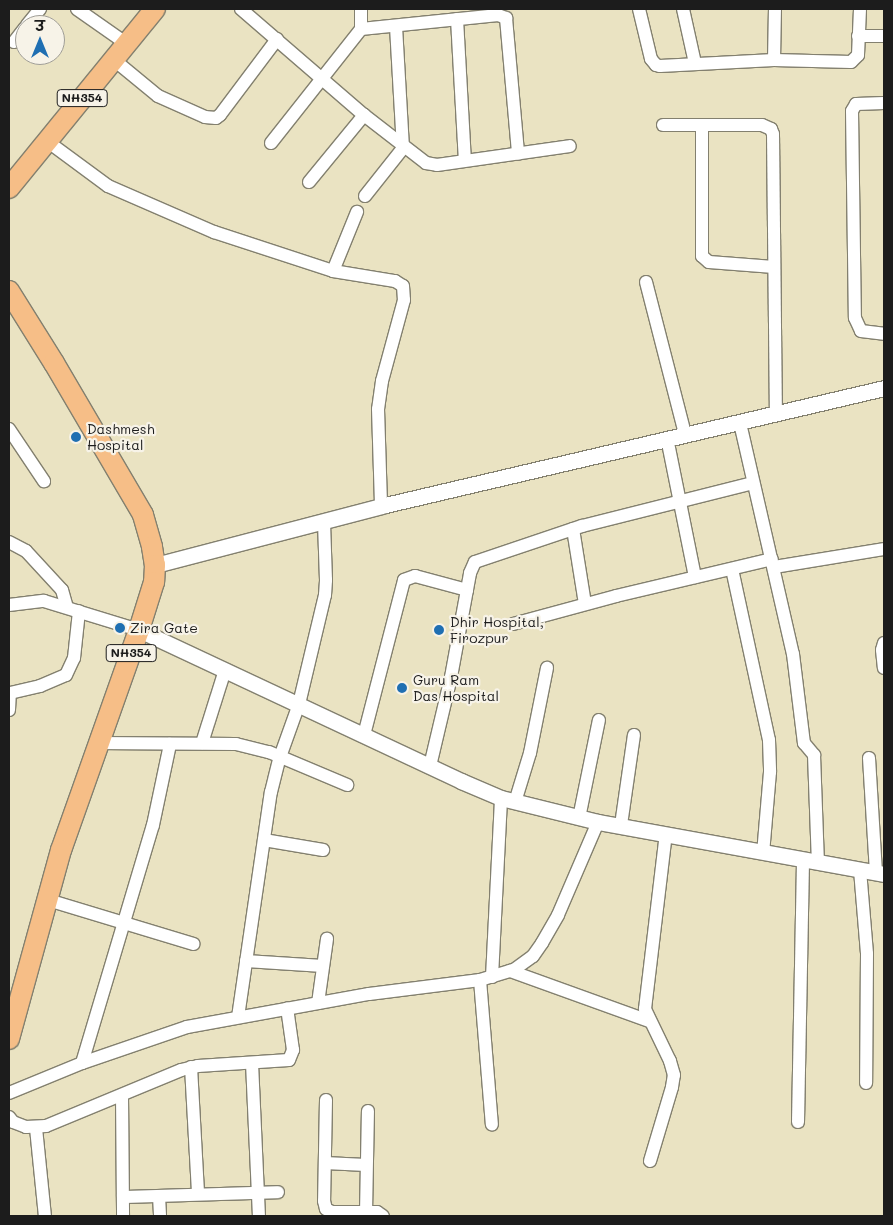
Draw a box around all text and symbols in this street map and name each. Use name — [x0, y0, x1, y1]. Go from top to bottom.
north arrow — [15, 15, 65, 65]
text: उ — [35, 16, 45, 35]
road number: NH354 — [56, 89, 108, 108]
place label: Dashmesh Hospital — [87, 421, 155, 454]
marker: Dashmesh Hospital — [69, 430, 83, 444]
place label: Dhir Hospital, Firozpur — [450, 614, 544, 646]
place label: Zira Gate — [130, 620, 198, 636]
marker: Zira Gate — [114, 622, 126, 634]
marker: Dhir Hospital, Firozpur — [432, 623, 446, 637]
road number: NH354 — [105, 644, 157, 662]
place label: Guru Ram Das Hospital — [413, 672, 499, 704]
marker: Guru Ram Das Hospital — [395, 681, 409, 695]

